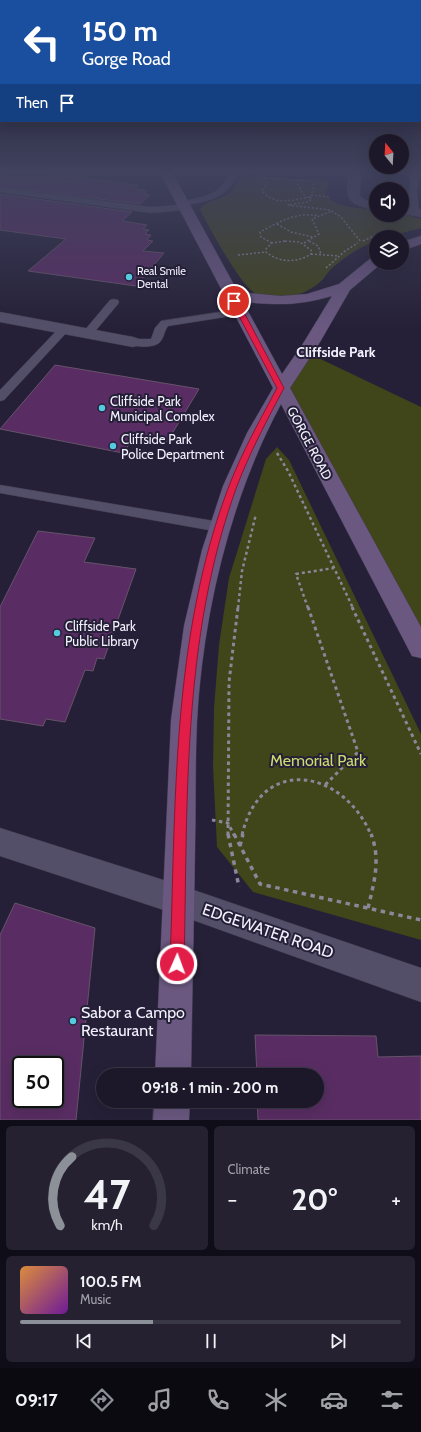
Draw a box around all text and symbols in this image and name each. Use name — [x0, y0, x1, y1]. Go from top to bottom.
text: 150 m — [82, 14, 158, 48]
icon: left — [16, 16, 68, 68]
text: Gorge Road — [82, 48, 171, 70]
icon: arrive — [56, 92, 78, 114]
text: Then — [16, 94, 48, 112]
north arrow — [369, 134, 409, 174]
map controls — [369, 134, 409, 270]
button: sound — [369, 182, 409, 222]
button: layers — [369, 230, 409, 270]
place label: Real Smile Dental — [137, 264, 186, 291]
marker: Real Smile Dental — [124, 272, 134, 282]
pin — [217, 284, 251, 318]
icon: arrive — [223, 290, 245, 312]
district label: Cliffside Park — [296, 343, 376, 361]
place label: Cliffside Park Municipal Complex — [110, 393, 216, 424]
marker: Cliffside Park Municipal Complex — [97, 403, 107, 413]
street label: GORGE ROAD — [284, 404, 336, 482]
place label: Cliffside Park Police Department — [121, 431, 225, 462]
marker: Cliffside Park Police Department — [108, 441, 118, 451]
place label: Cliffside Park Public Library — [65, 618, 139, 649]
marker: Cliffside Park Public Library — [52, 628, 62, 638]
park label: Memorial Park — [270, 751, 367, 770]
street label: EDGEWATER ROAD — [200, 900, 336, 962]
position arrow — [156, 943, 198, 985]
place label: Sabor a Campo Restaurant — [81, 1003, 185, 1040]
marker: Sabor a Campo Restaurant — [68, 1016, 78, 1026]
speed limit sign: 50 — [12, 1056, 64, 1108]
text: 09:18 · 1 min · 200 m — [142, 1079, 278, 1097]
text: Climate — [228, 1161, 270, 1177]
text: 47 — [83, 1169, 130, 1219]
text: 20° — [291, 1181, 337, 1218]
text: − — [228, 1186, 237, 1213]
text: + — [391, 1186, 401, 1213]
text: km/h — [91, 1216, 122, 1234]
text: 100.5 FM — [80, 1273, 141, 1291]
text: Music — [80, 1291, 111, 1307]
icon: previous — [73, 1330, 95, 1352]
icon: pause — [200, 1330, 222, 1352]
icon: next — [327, 1330, 349, 1352]
icon: directions — [88, 1386, 116, 1414]
icon: music — [146, 1386, 174, 1414]
icon: phone — [204, 1386, 232, 1414]
icon: climate — [262, 1386, 290, 1414]
icon: car — [320, 1386, 348, 1414]
icon: filters — [378, 1386, 406, 1414]
text: 09:17 — [15, 1389, 58, 1411]

